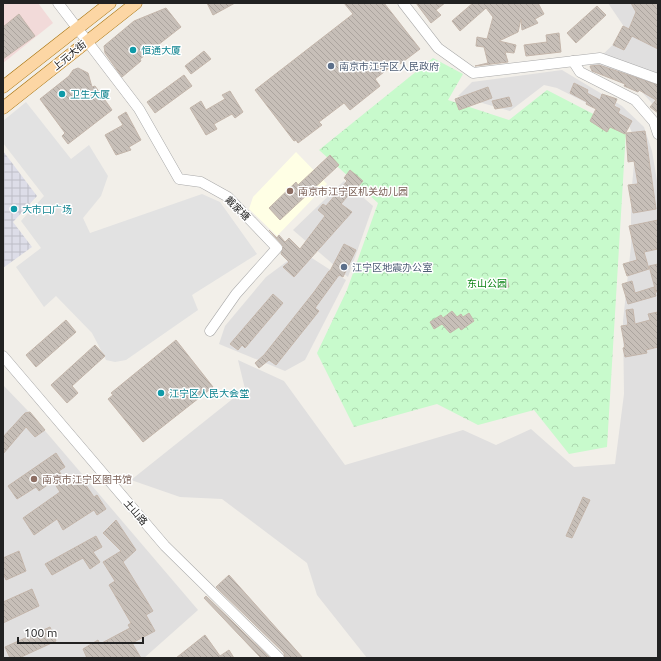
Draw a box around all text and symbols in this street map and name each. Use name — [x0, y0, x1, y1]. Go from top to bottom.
street label: 上元大街 — [50, 39, 88, 72]
marker: 恒通大厦 — [128, 45, 138, 55]
place label: 恒通大厦 — [141, 45, 181, 56]
marker: 南京市江宁区人民政府 — [326, 61, 336, 71]
place label: 南京市江宁区人民政府 — [339, 61, 439, 72]
marker: 卫生大厦 — [57, 89, 67, 99]
place label: 卫生大厦 — [70, 89, 110, 100]
marker: 南京市江宁区机关幼儿园 — [285, 186, 295, 196]
place label: 南京市江宁区机关幼儿园 — [298, 186, 408, 197]
street label: 戴家塘 — [223, 194, 252, 223]
marker: 大市口广场 — [9, 204, 19, 214]
place label: 大市口广场 — [22, 204, 72, 215]
marker: 江宁区地震办公室 — [339, 262, 349, 272]
place label: 江宁区地震办公室 — [352, 262, 432, 273]
park label: 东山公园 — [467, 278, 507, 289]
marker: 江宁区人民大会堂 — [156, 388, 166, 398]
place label: 江宁区人民大会堂 — [169, 388, 249, 399]
marker: 南京市江宁区图书馆 — [29, 474, 39, 484]
place label: 南京市江宁区图书馆 — [42, 474, 132, 485]
street label: 土山路 — [122, 497, 150, 527]
scale bar — [18, 619, 143, 645]
text: 100 m — [24, 626, 57, 639]

